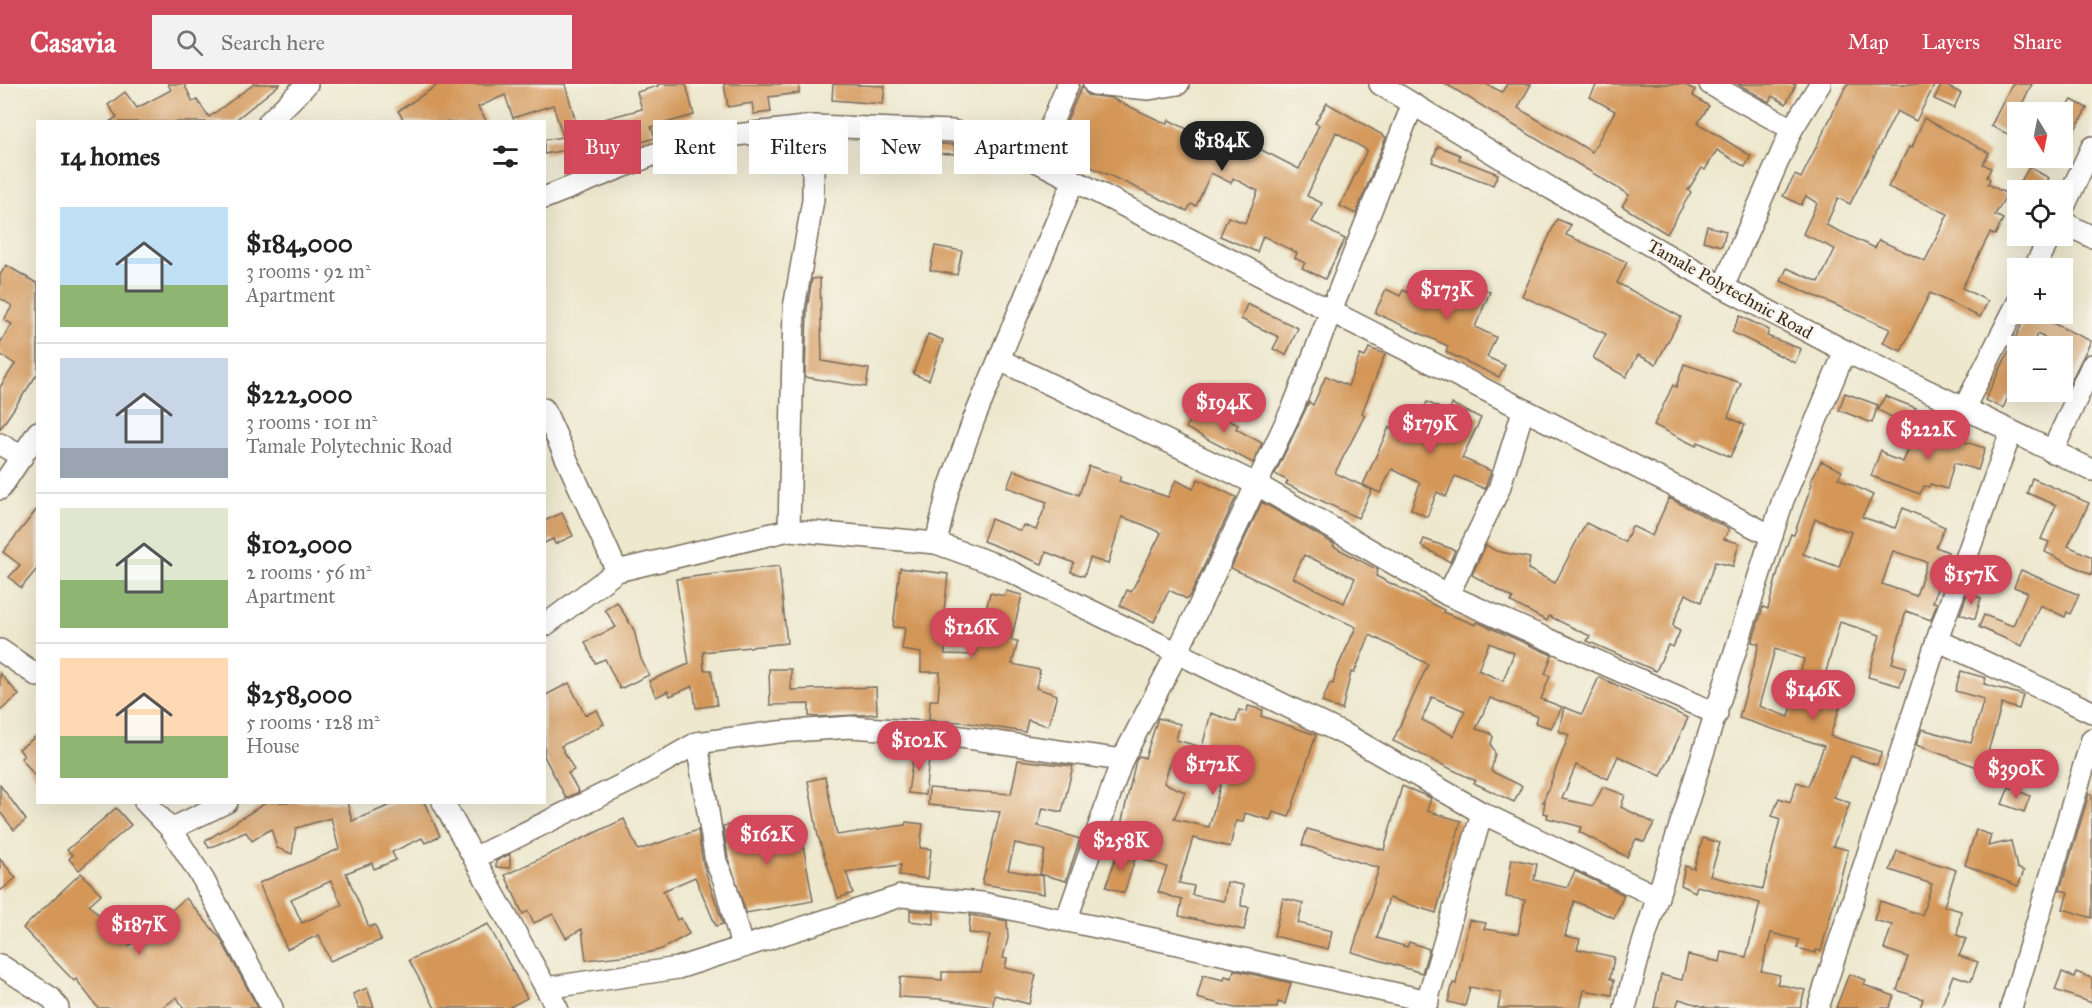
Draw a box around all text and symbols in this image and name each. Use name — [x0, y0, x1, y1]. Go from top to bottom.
search box — [152, 15, 572, 69]
text: Casavia — [30, 25, 116, 60]
icon: search — [173, 26, 206, 59]
text: Search here — [221, 29, 325, 56]
text: Map — [1848, 29, 1889, 55]
text: Layers — [1922, 29, 1980, 55]
text: Share — [2013, 29, 2062, 55]
north arrow — [2007, 102, 2073, 168]
map controls — [2007, 102, 2073, 402]
chip: Buy — [564, 120, 641, 174]
chip: Rent — [653, 120, 737, 174]
chip: Filters — [749, 120, 848, 174]
chip: New — [860, 120, 942, 174]
chip: Apartment — [954, 120, 1090, 174]
pin: $184K — [1180, 121, 1264, 172]
text: $184K — [1194, 128, 1250, 152]
text: 14 homes — [60, 140, 160, 172]
icon: filters — [489, 140, 522, 173]
button: locate — [2007, 180, 2073, 246]
text: $184,000 — [246, 227, 353, 259]
icon: home — [108, 231, 180, 303]
street label: Tamale Polytechnic Road — [1643, 234, 1817, 344]
button: + — [2007, 258, 2073, 324]
text: 3 rooms · 92 m² — [246, 259, 371, 283]
pin: $173K — [1405, 270, 1489, 321]
text: $173K — [1421, 277, 1473, 301]
text: Apartment — [246, 283, 335, 307]
button: − — [2007, 336, 2073, 402]
text: $222,000 — [246, 378, 353, 410]
icon: home — [108, 382, 180, 454]
pin: $194K — [1182, 383, 1266, 434]
text: $194K — [1196, 390, 1252, 414]
pin: $179K — [1388, 404, 1472, 455]
text: 3 rooms · 101 m² — [246, 410, 377, 434]
pin: $222K — [1886, 410, 1970, 461]
text: $179K — [1402, 411, 1458, 435]
text: $222K — [1900, 417, 1956, 441]
text: Tamale Polytechnic Road — [246, 434, 452, 458]
text: $102,000 — [246, 528, 352, 560]
icon: home — [108, 532, 180, 604]
pin: $157K — [1929, 555, 2013, 606]
text: 2 rooms · 56 m² — [246, 560, 372, 584]
text: $157K — [1944, 562, 1998, 586]
text: Apartment — [246, 584, 335, 608]
pin: $126K — [929, 608, 1013, 659]
text: $126K — [944, 615, 998, 639]
pin: $146K — [1771, 670, 1855, 721]
text: $146K — [1785, 677, 1841, 701]
text: $258,000 — [246, 678, 352, 710]
icon: home — [108, 682, 180, 754]
text: 5 rooms · 128 m² — [246, 710, 380, 734]
pin: $102K — [877, 721, 961, 772]
text: $102K — [891, 728, 947, 752]
text: House — [246, 734, 300, 758]
pin: $172K — [1171, 745, 1255, 796]
pin: $390K — [1974, 749, 2058, 800]
text: $172K — [1186, 752, 1240, 776]
text: $390K — [1988, 756, 2044, 780]
pin: $162K — [725, 815, 809, 866]
pin: $258K — [1079, 821, 1163, 872]
text: $162K — [740, 822, 794, 846]
text: $258K — [1093, 828, 1149, 852]
pin: $187K — [97, 905, 181, 956]
text: $187K — [111, 912, 167, 936]

